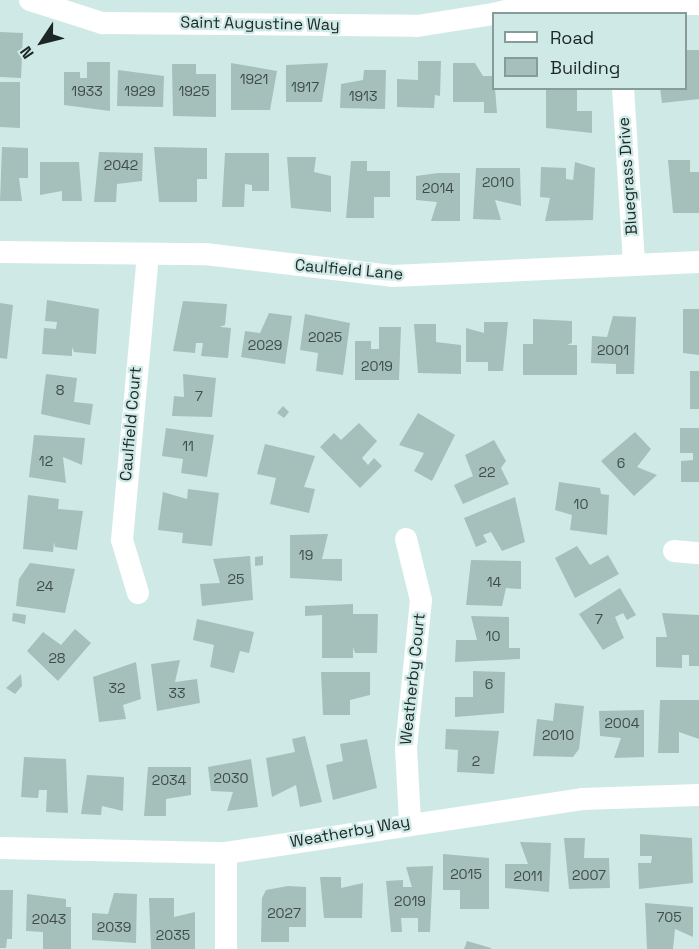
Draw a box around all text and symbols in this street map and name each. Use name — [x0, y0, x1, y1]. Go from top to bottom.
north arrow — [12, 12, 72, 72]
legend — [492, 12, 687, 90]
street label: Saint Augustine Way — [180, 13, 340, 35]
text: Road — [550, 26, 594, 49]
text: N — [15, 42, 39, 63]
text: Building — [550, 56, 620, 79]
house number: 1921 — [240, 71, 268, 87]
house number: 1917 — [291, 79, 319, 95]
house number: 1933 — [71, 83, 103, 99]
house number: 1929 — [124, 83, 156, 99]
house number: 1925 — [178, 83, 210, 99]
house number: 1913 — [349, 88, 377, 104]
street label: Bluegrass Drive — [614, 116, 642, 236]
house number: 2042 — [104, 157, 138, 173]
house number: 2010 — [482, 174, 514, 190]
house number: 2014 — [422, 180, 454, 196]
street label: Caulfield Lane — [294, 256, 404, 284]
house number: 2025 — [308, 329, 342, 345]
house number: 2029 — [248, 337, 282, 353]
house number: 2001 — [597, 342, 629, 358]
house number: 2019 — [361, 358, 393, 374]
street label: Caulfield Court — [116, 366, 146, 482]
house number: 8 — [56, 382, 64, 398]
house number: 7 — [195, 388, 203, 404]
house number: 11 — [182, 438, 194, 454]
house number: 12 — [39, 453, 53, 469]
house number: 6 — [617, 455, 625, 471]
house number: 22 — [479, 464, 495, 480]
house number: 10 — [574, 496, 588, 512]
house number: 19 — [299, 547, 313, 563]
house number: 25 — [228, 571, 244, 587]
house number: 14 — [487, 574, 501, 590]
house number: 24 — [37, 578, 53, 594]
house number: 7 — [595, 611, 603, 627]
street label: Weatherby Court — [397, 612, 429, 746]
house number: 10 — [486, 628, 500, 644]
house number: 28 — [48, 650, 66, 666]
house number: 6 — [485, 676, 493, 692]
house number: 32 — [109, 680, 125, 696]
house number: 33 — [169, 685, 185, 701]
house number: 2004 — [604, 715, 640, 731]
house number: 2010 — [542, 727, 574, 743]
house number: 2 — [472, 753, 480, 769]
house number: 2030 — [214, 770, 248, 786]
house number: 2034 — [152, 772, 186, 788]
street label: Weatherby Way — [289, 812, 411, 852]
house number: 2015 — [450, 866, 482, 882]
house number: 2007 — [572, 867, 606, 883]
house number: 2011 — [513, 868, 543, 884]
house number: 2019 — [394, 893, 426, 909]
house number: 2027 — [267, 905, 301, 921]
house number: 705 — [656, 909, 682, 925]
house number: 2043 — [32, 911, 66, 927]
house number: 2039 — [97, 919, 131, 935]
house number: 2035 — [156, 927, 190, 943]

